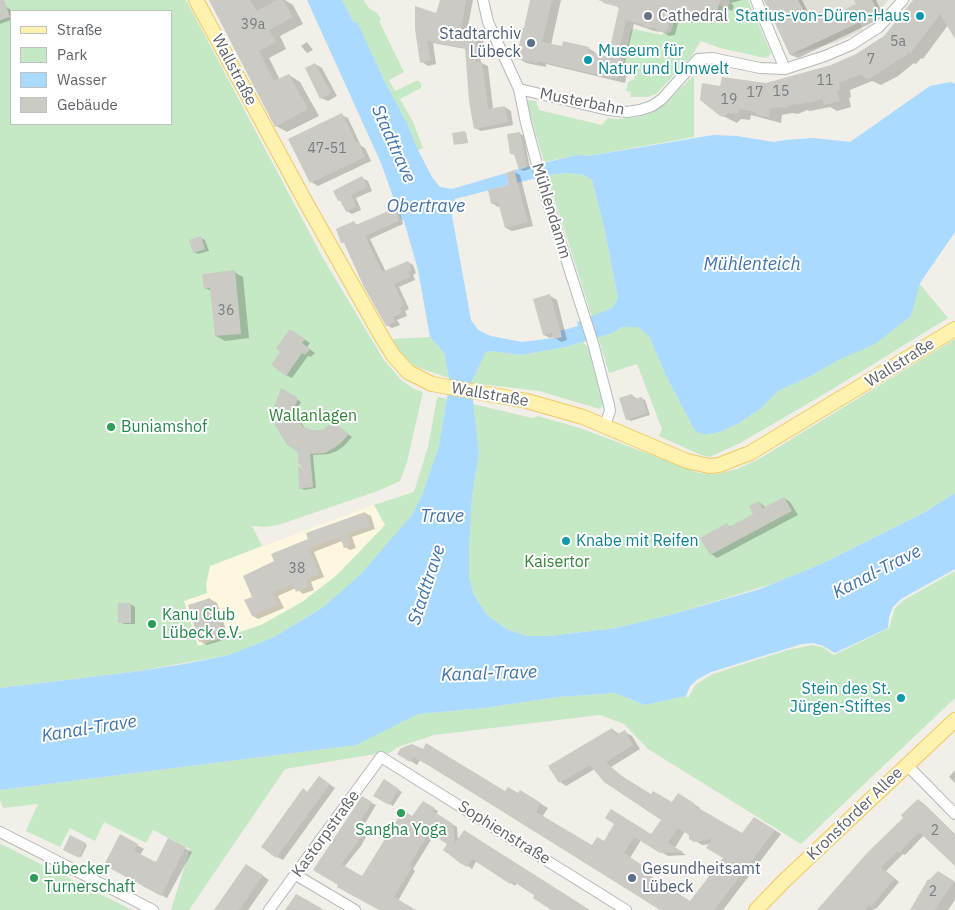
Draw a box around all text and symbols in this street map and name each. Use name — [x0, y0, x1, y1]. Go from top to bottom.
place label: Cathedral — [658, 6, 728, 26]
place label: Statius-von-Düren-Haus — [735, 6, 910, 26]
legend — [10, 10, 172, 125]
marker: Cathedral — [642, 10, 654, 22]
marker: Statius-von-Düren-Haus — [914, 10, 926, 22]
house number: 39a — [241, 17, 265, 33]
text: Straße — [57, 20, 102, 39]
place label: Stadtarchiv Lübeck — [439, 24, 521, 62]
street label: Wallstraße — [207, 31, 261, 109]
house number: 5a — [890, 34, 906, 50]
marker: Stadtarchiv Lübeck — [525, 37, 537, 49]
place label: Museum für Natur und Umwelt — [598, 41, 729, 79]
text: Park — [57, 45, 87, 64]
house number: 7 — [867, 52, 875, 68]
marker: Museum für Natur und Umwelt — [582, 54, 594, 66]
text: Wasser — [57, 70, 107, 89]
house number: 11 — [817, 73, 833, 89]
street label: Musterbahn — [538, 84, 626, 120]
house number: 15 — [773, 84, 789, 100]
house number: 17 — [747, 85, 763, 101]
house number: 19 — [721, 92, 737, 108]
text: Gebäude — [57, 95, 118, 114]
water label: Stadttrave — [366, 102, 420, 186]
house number: 47-51 — [307, 141, 347, 157]
street label: Mühlendamm — [527, 161, 575, 261]
water label: Obertrave — [387, 196, 465, 218]
water label: Mühlenteich — [703, 254, 801, 276]
house number: 36 — [218, 303, 234, 319]
street label: Wallstraße — [862, 334, 938, 392]
street label: Wallstraße — [450, 379, 530, 411]
park label: Wallanlagen — [269, 406, 357, 426]
place label: Buniamshof — [121, 417, 207, 437]
marker: Buniamshof — [105, 421, 117, 433]
water label: Trave — [420, 506, 464, 528]
place label: Knabe mit Reifen — [576, 531, 699, 551]
marker: Knabe mit Reifen — [560, 535, 572, 547]
water label: Kanal-Trave — [829, 541, 925, 603]
water label: Stadttrave — [404, 542, 450, 628]
park label: Kaisertor — [524, 552, 590, 572]
house number: 38 — [289, 561, 305, 577]
place label: Kanu Club Lübeck e.V. — [162, 605, 242, 643]
marker: Kanu Club Lübeck e.V. — [146, 618, 158, 630]
water label: Kanal-Trave — [441, 662, 537, 686]
place label: Stein des St. Jürgen-Stiftes — [790, 679, 891, 717]
marker: Stein des St. Jürgen-Stiftes — [895, 692, 907, 704]
water label: Kanal-Trave — [40, 711, 138, 747]
street label: Kronsforder Allee — [803, 763, 907, 865]
street label: Kastorpstraße — [288, 787, 364, 881]
street label: Sophienstraße — [454, 797, 554, 869]
marker: Sangha Yoga — [395, 807, 407, 819]
place label: Sangha Yoga — [355, 820, 447, 840]
house number: 2 — [931, 823, 939, 839]
place label: Lübecker Turnerschaft — [44, 859, 135, 897]
place label: Gesundheitsamt Lübeck — [642, 859, 761, 897]
marker: Lübecker Turnerschaft — [28, 872, 40, 884]
marker: Gesundheitsamt Lübeck — [626, 872, 638, 884]
house number: 2 — [929, 884, 937, 900]

